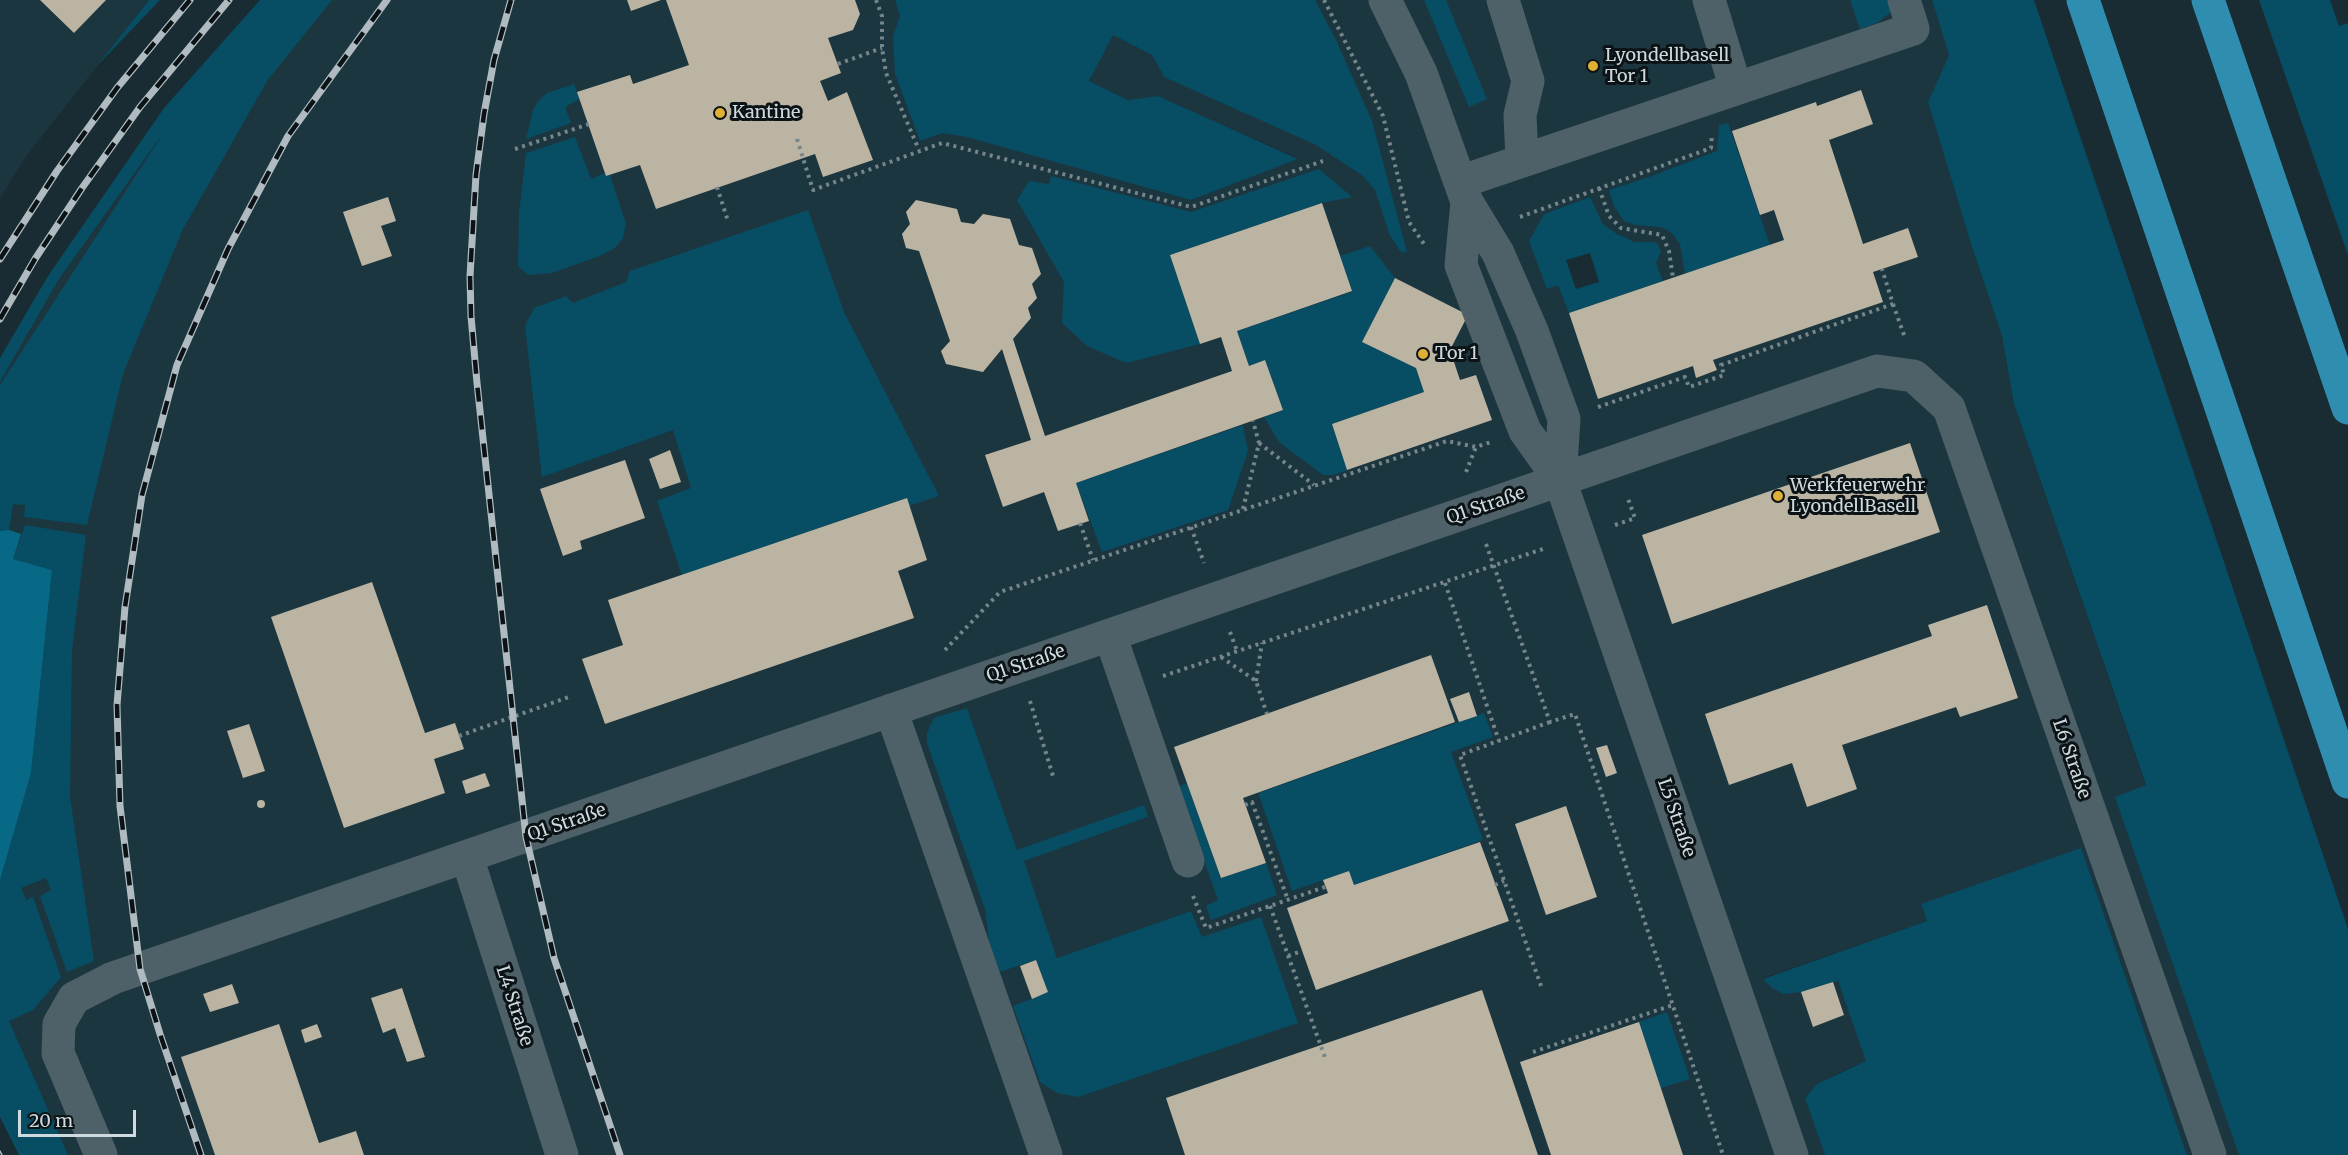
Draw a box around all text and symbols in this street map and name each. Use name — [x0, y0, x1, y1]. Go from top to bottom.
place label: Lyondellbasell Tor 1 — [1605, 45, 1729, 88]
marker: Lyondellbasell Tor 1 — [1586, 59, 1600, 73]
place label: Kantine — [732, 102, 801, 124]
marker: Kantine — [713, 106, 727, 120]
place label: Tor 1 — [1435, 343, 1478, 365]
marker: Tor 1 — [1416, 347, 1430, 361]
place label: Werkfeuerwehr LyondellBasell — [1790, 475, 1925, 518]
street label: Q1 Straße — [1444, 483, 1528, 529]
marker: Werkfeuerwehr LyondellBasell — [1771, 489, 1785, 503]
street label: Q1 Straße — [984, 641, 1068, 687]
street label: L6 Straße — [2047, 716, 2095, 802]
street label: L5 Straße — [1652, 776, 1700, 860]
street label: Q1 Straße — [525, 800, 609, 846]
street label: L4 Straße — [491, 963, 537, 1049]
scale bar — [21, 1098, 140, 1136]
text: 20 m — [29, 1109, 73, 1132]

